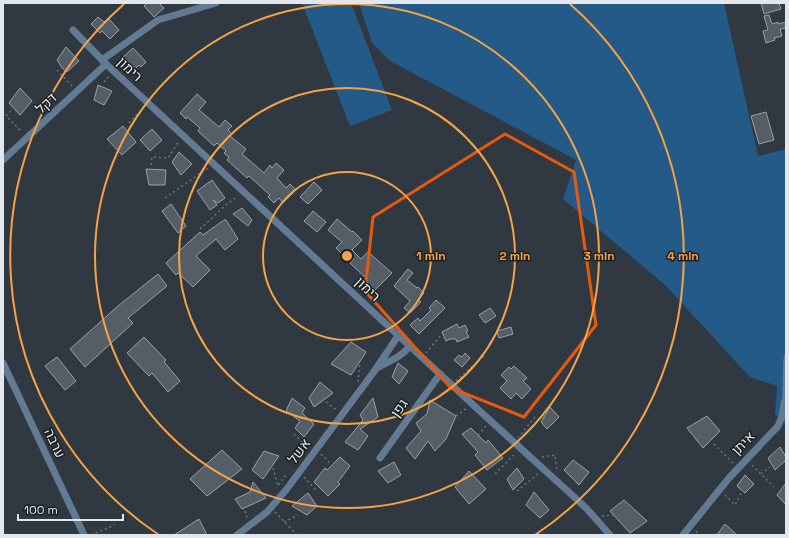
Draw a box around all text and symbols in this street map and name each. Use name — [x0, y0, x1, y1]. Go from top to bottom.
street label: רימון — [114, 53, 146, 85]
street label: דקל — [31, 89, 61, 117]
text: 1 min — [416, 248, 446, 264]
text: 2 min — [499, 248, 531, 264]
text: 3 min — [583, 248, 615, 264]
text: 4 min — [667, 248, 699, 264]
centre of rings — [340, 249, 354, 263]
street label: רימון — [352, 273, 384, 305]
street label: גפן — [386, 395, 412, 421]
street label: ערבה — [40, 425, 70, 461]
street label: איתן — [728, 427, 759, 459]
street label: אשל — [284, 435, 314, 467]
scale bar — [18, 496, 123, 522]
text: 100 m — [24, 502, 58, 518]

